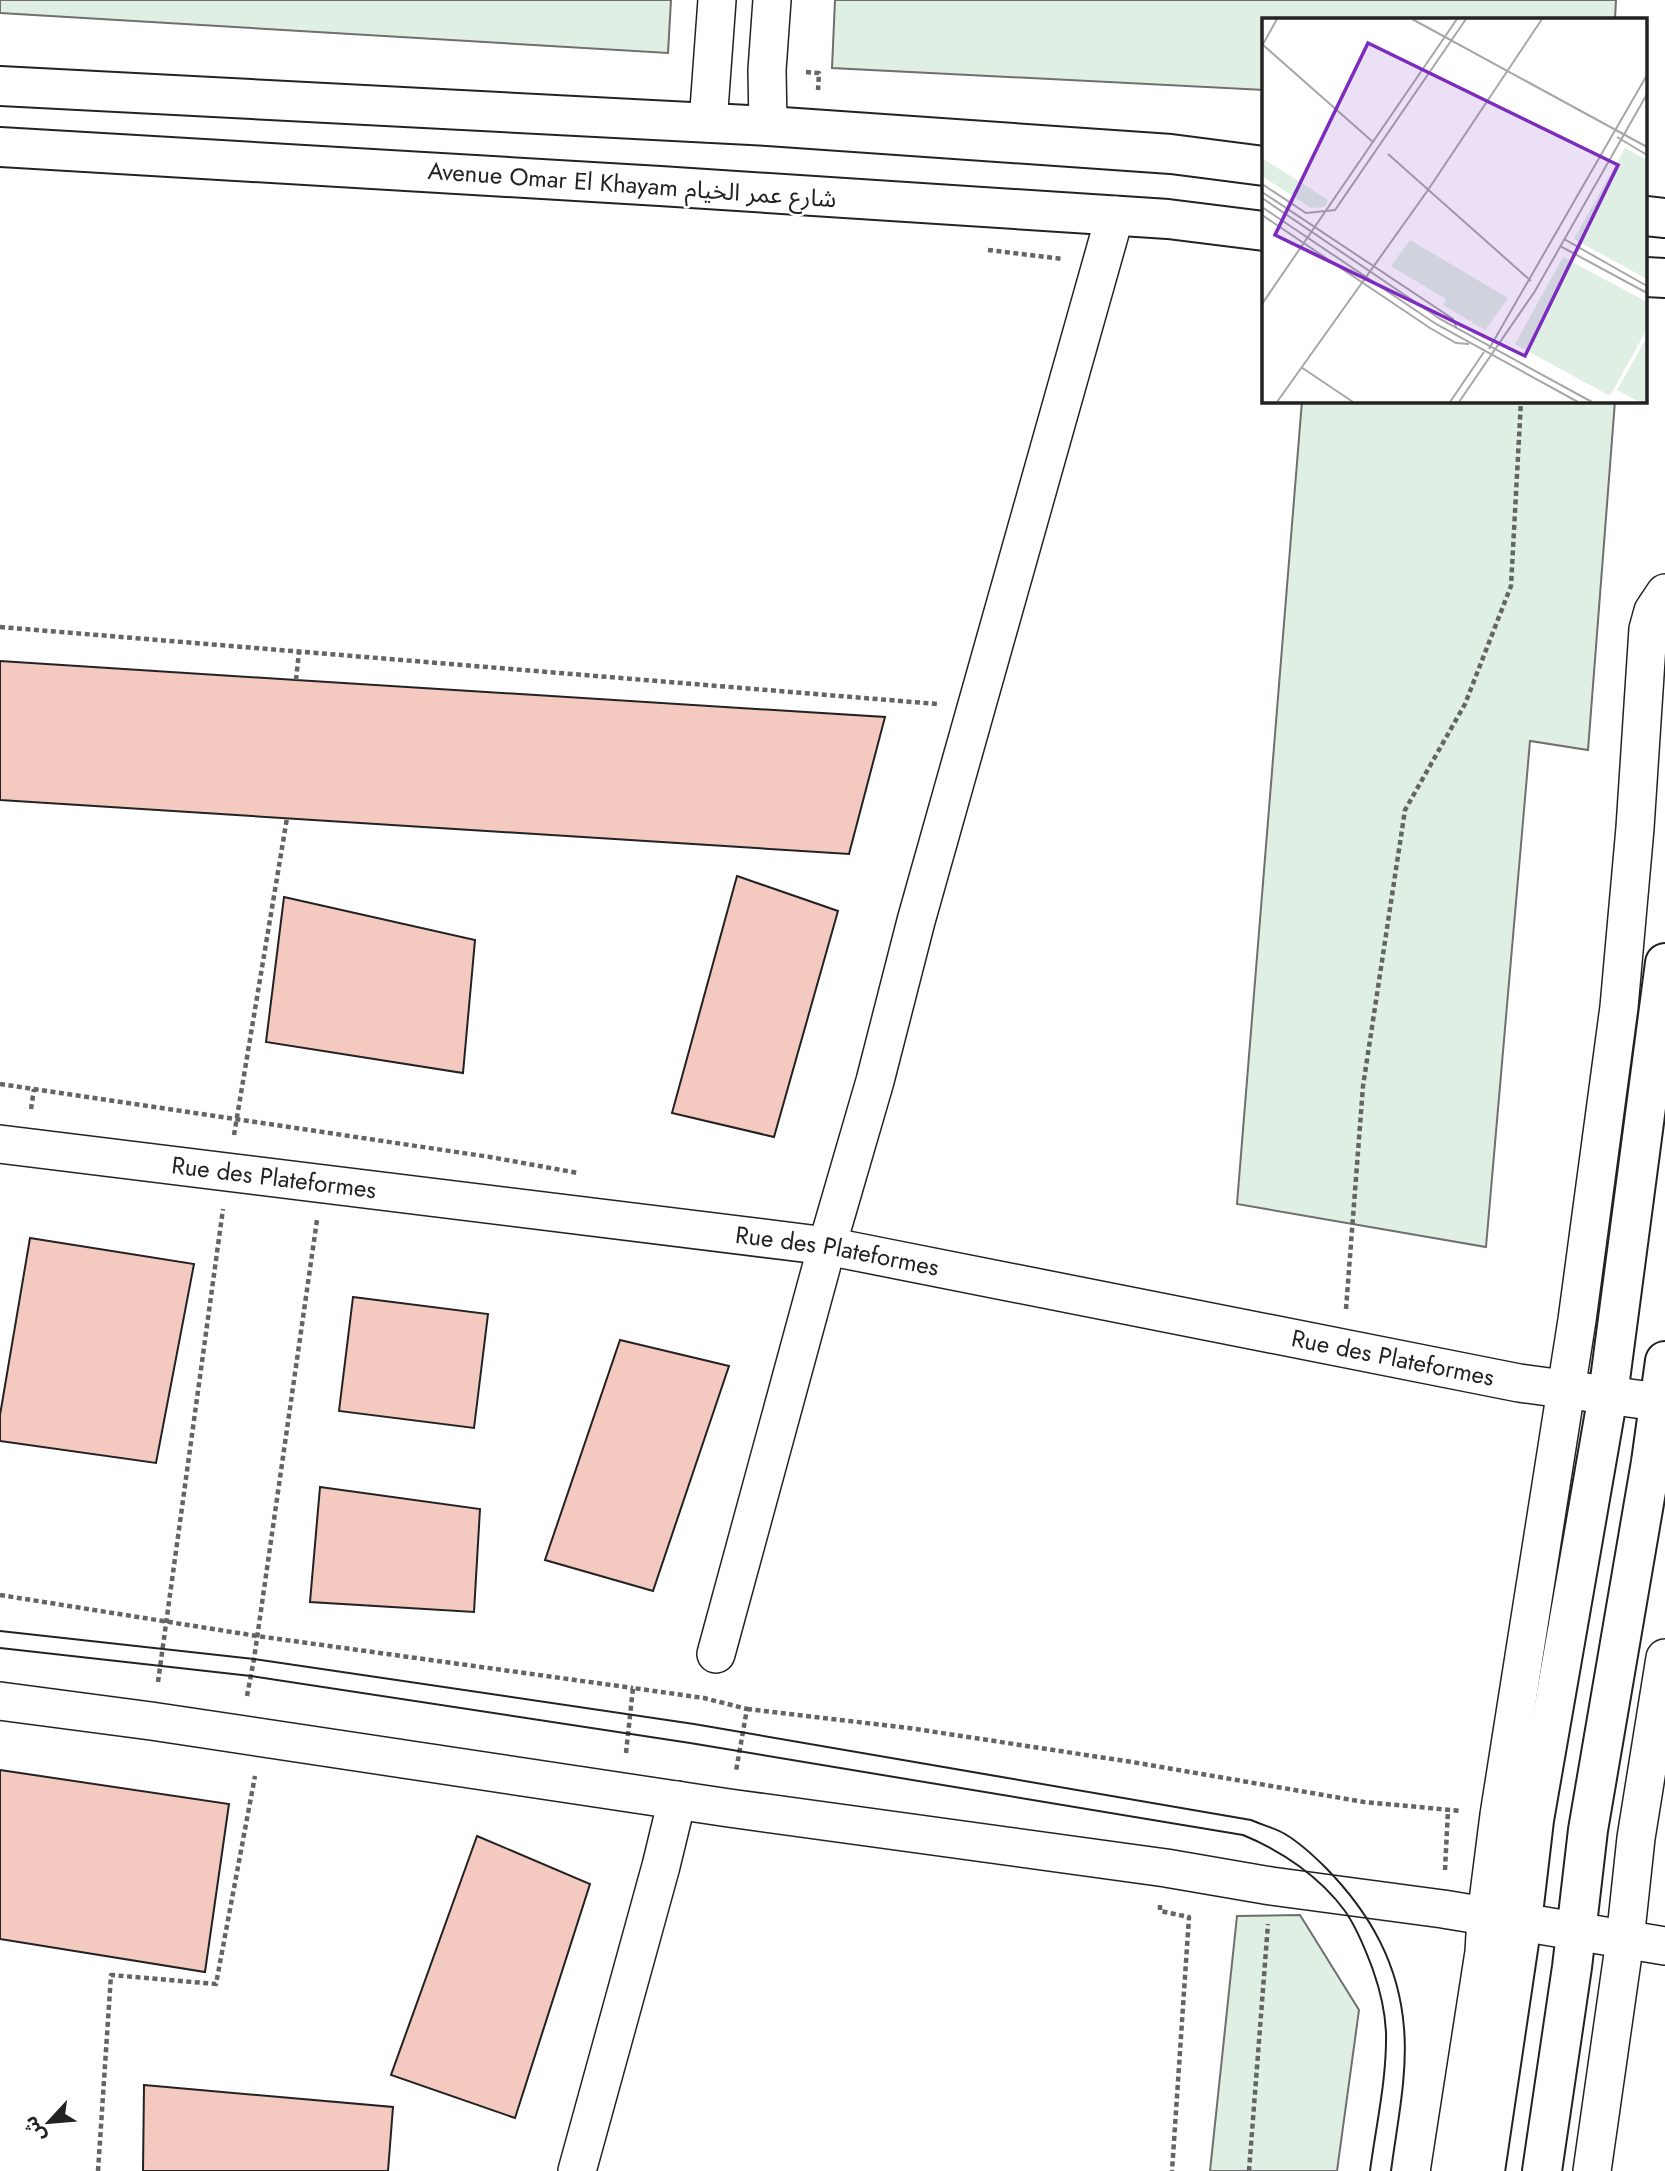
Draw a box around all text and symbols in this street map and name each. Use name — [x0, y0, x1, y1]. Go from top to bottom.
inset map — [1262, 18, 1648, 402]
street label: Avenue Omar El Khayam شارع عمر الخيام — [426, 153, 838, 217]
street label: Rue des Plateformes — [170, 1147, 378, 1207]
street label: Rue des Plateformes — [733, 1217, 942, 1285]
street label: Rue des Plateformes — [1288, 1320, 1497, 1395]
north arrow — [14, 2087, 84, 2157]
text: ش — [16, 2112, 52, 2147]

